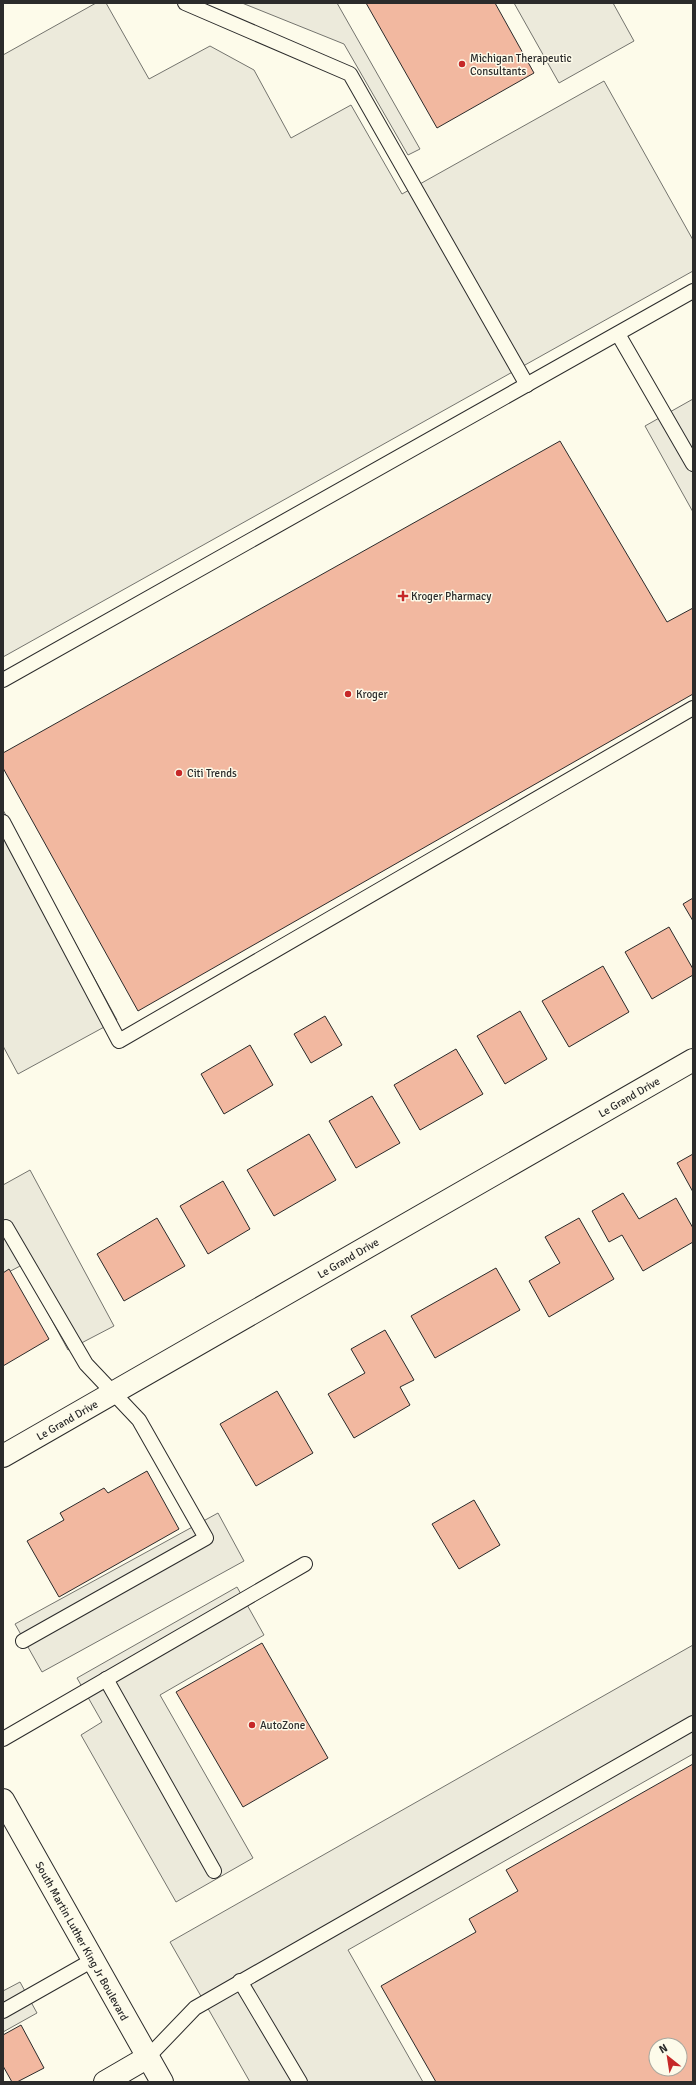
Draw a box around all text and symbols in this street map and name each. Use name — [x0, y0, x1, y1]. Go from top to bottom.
place label: Michigan Therapeutic Consultants — [470, 52, 572, 78]
marker: Michigan Therapeutic Consultants — [457, 59, 467, 69]
place label: Kroger Pharmacy — [411, 590, 492, 603]
marker: Kroger Pharmacy — [398, 591, 408, 601]
place label: Kroger — [356, 688, 387, 701]
marker: Kroger — [343, 689, 353, 699]
place label: Citi Trends — [187, 767, 237, 780]
marker: Citi Trends — [174, 768, 184, 778]
street label: Le Grand Drive — [596, 1075, 662, 1120]
street label: Le Grand Drive — [315, 1236, 381, 1281]
street label: Le Grand Drive — [34, 1398, 100, 1443]
place label: AutoZone — [260, 1719, 305, 1732]
marker: AutoZone — [247, 1720, 257, 1730]
street label: South Martin Luther King Jr Boulevard — [32, 1859, 131, 2023]
north arrow — [648, 2037, 688, 2077]
text: N — [657, 2041, 670, 2056]

